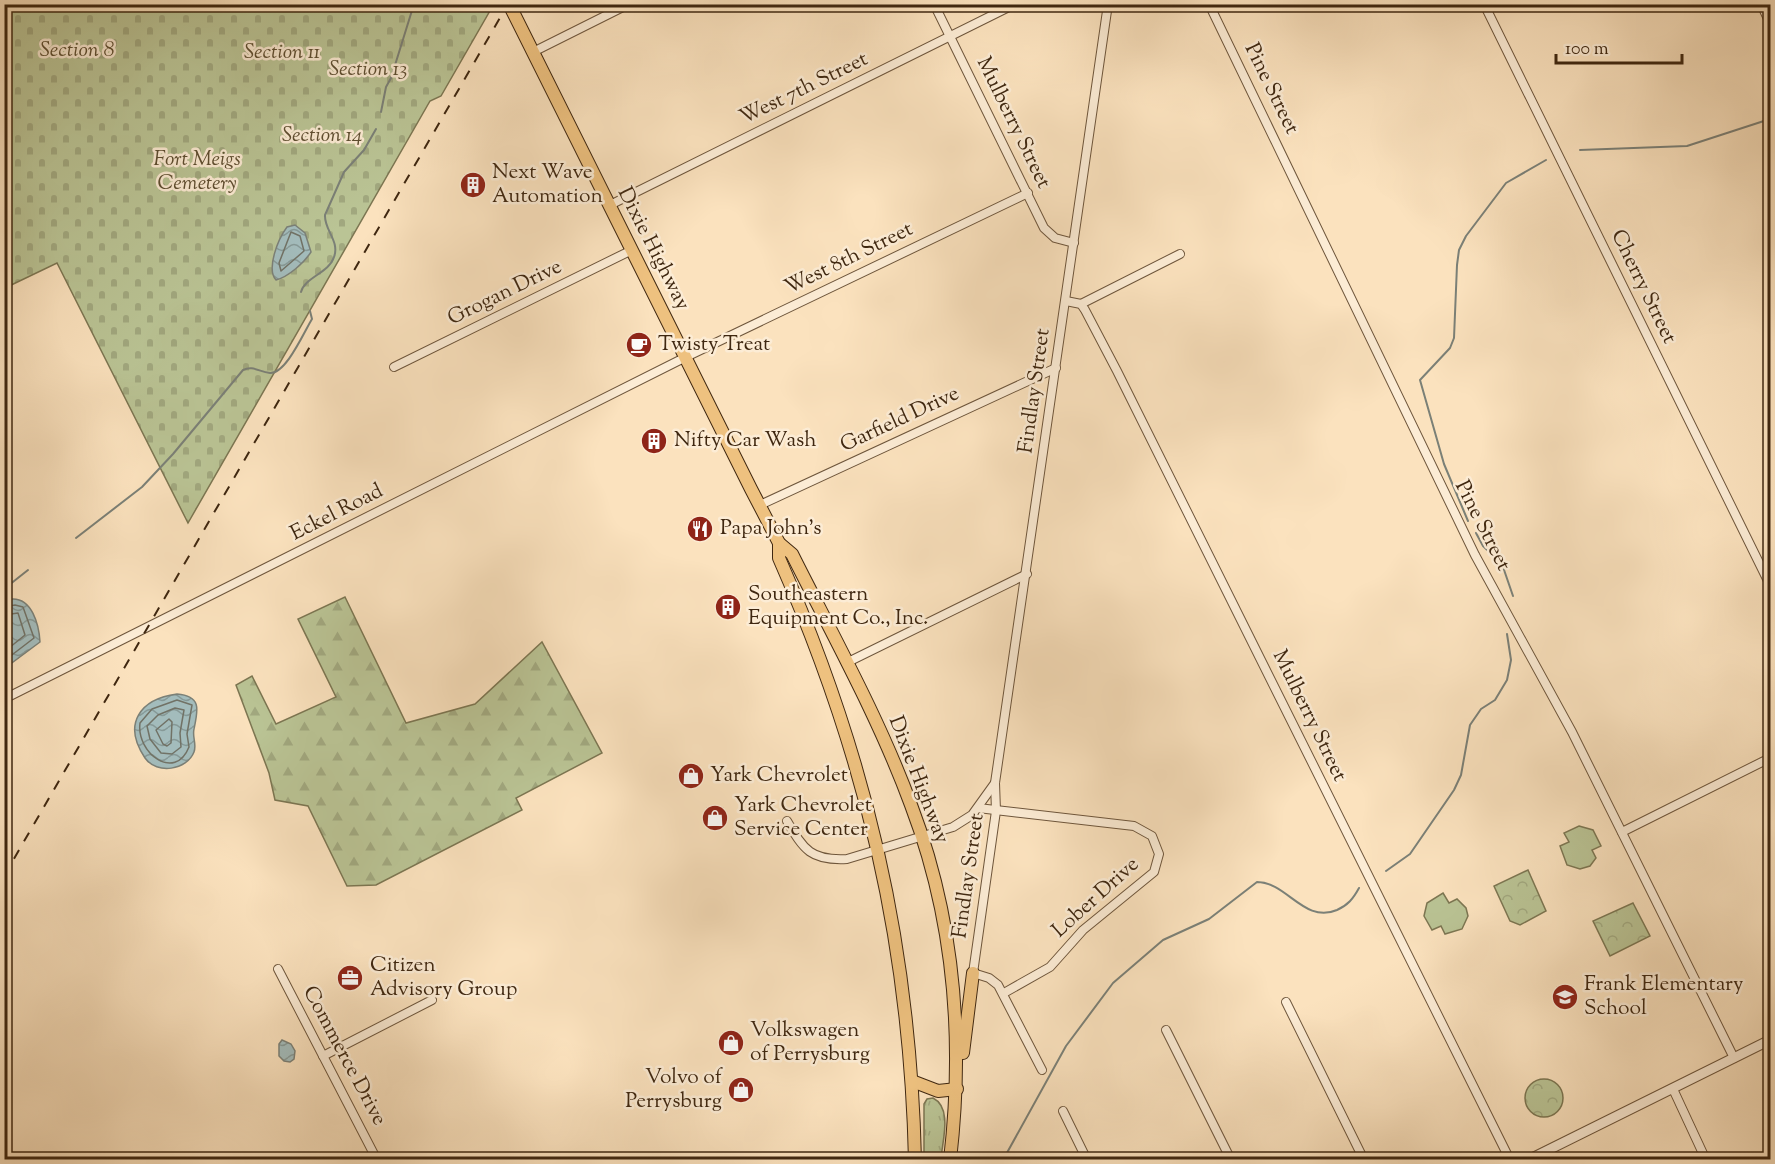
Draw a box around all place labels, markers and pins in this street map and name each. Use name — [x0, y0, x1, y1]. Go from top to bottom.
place label: Next Wave Automation — [492, 158, 603, 212]
building icon: Next Wave Automation — [458, 170, 488, 200]
cafe icon: Twisty Treat — [624, 330, 654, 360]
place label: Twisty Treat — [658, 330, 770, 360]
building icon: Nifty Car Wash — [639, 426, 669, 456]
place label: Nifty Car Wash — [674, 426, 817, 456]
restaurant icon: Papa John's — [685, 514, 715, 544]
place label: Papa John's — [720, 514, 822, 544]
place label: Southeastern Equipment Co., Inc. — [748, 580, 928, 634]
building icon: Southeastern Equipment Co., Inc. — [713, 592, 743, 622]
shop icon: Yark Chevrolet — [676, 761, 706, 791]
place label: Yark Chevrolet — [710, 761, 848, 791]
place label: Yark Chevrolet Service Center — [734, 791, 872, 845]
shop icon: Yark Chevrolet Service Center — [700, 803, 730, 833]
place label: Citizen Advisory Group — [370, 951, 517, 1005]
office icon: Citizen Advisory Group — [335, 963, 365, 993]
place label: Frank Elementary School — [1584, 970, 1744, 1024]
school or university icon: Frank Elementary School — [1550, 982, 1580, 1012]
place label: Volkswagen of Perrysburg — [750, 1016, 870, 1070]
shop icon: Volkswagen of Perrysburg — [716, 1028, 746, 1058]
place label: Volvo of Perrysburg — [625, 1063, 724, 1117]
shop icon: Volvo of Perrysburg — [726, 1075, 756, 1105]

